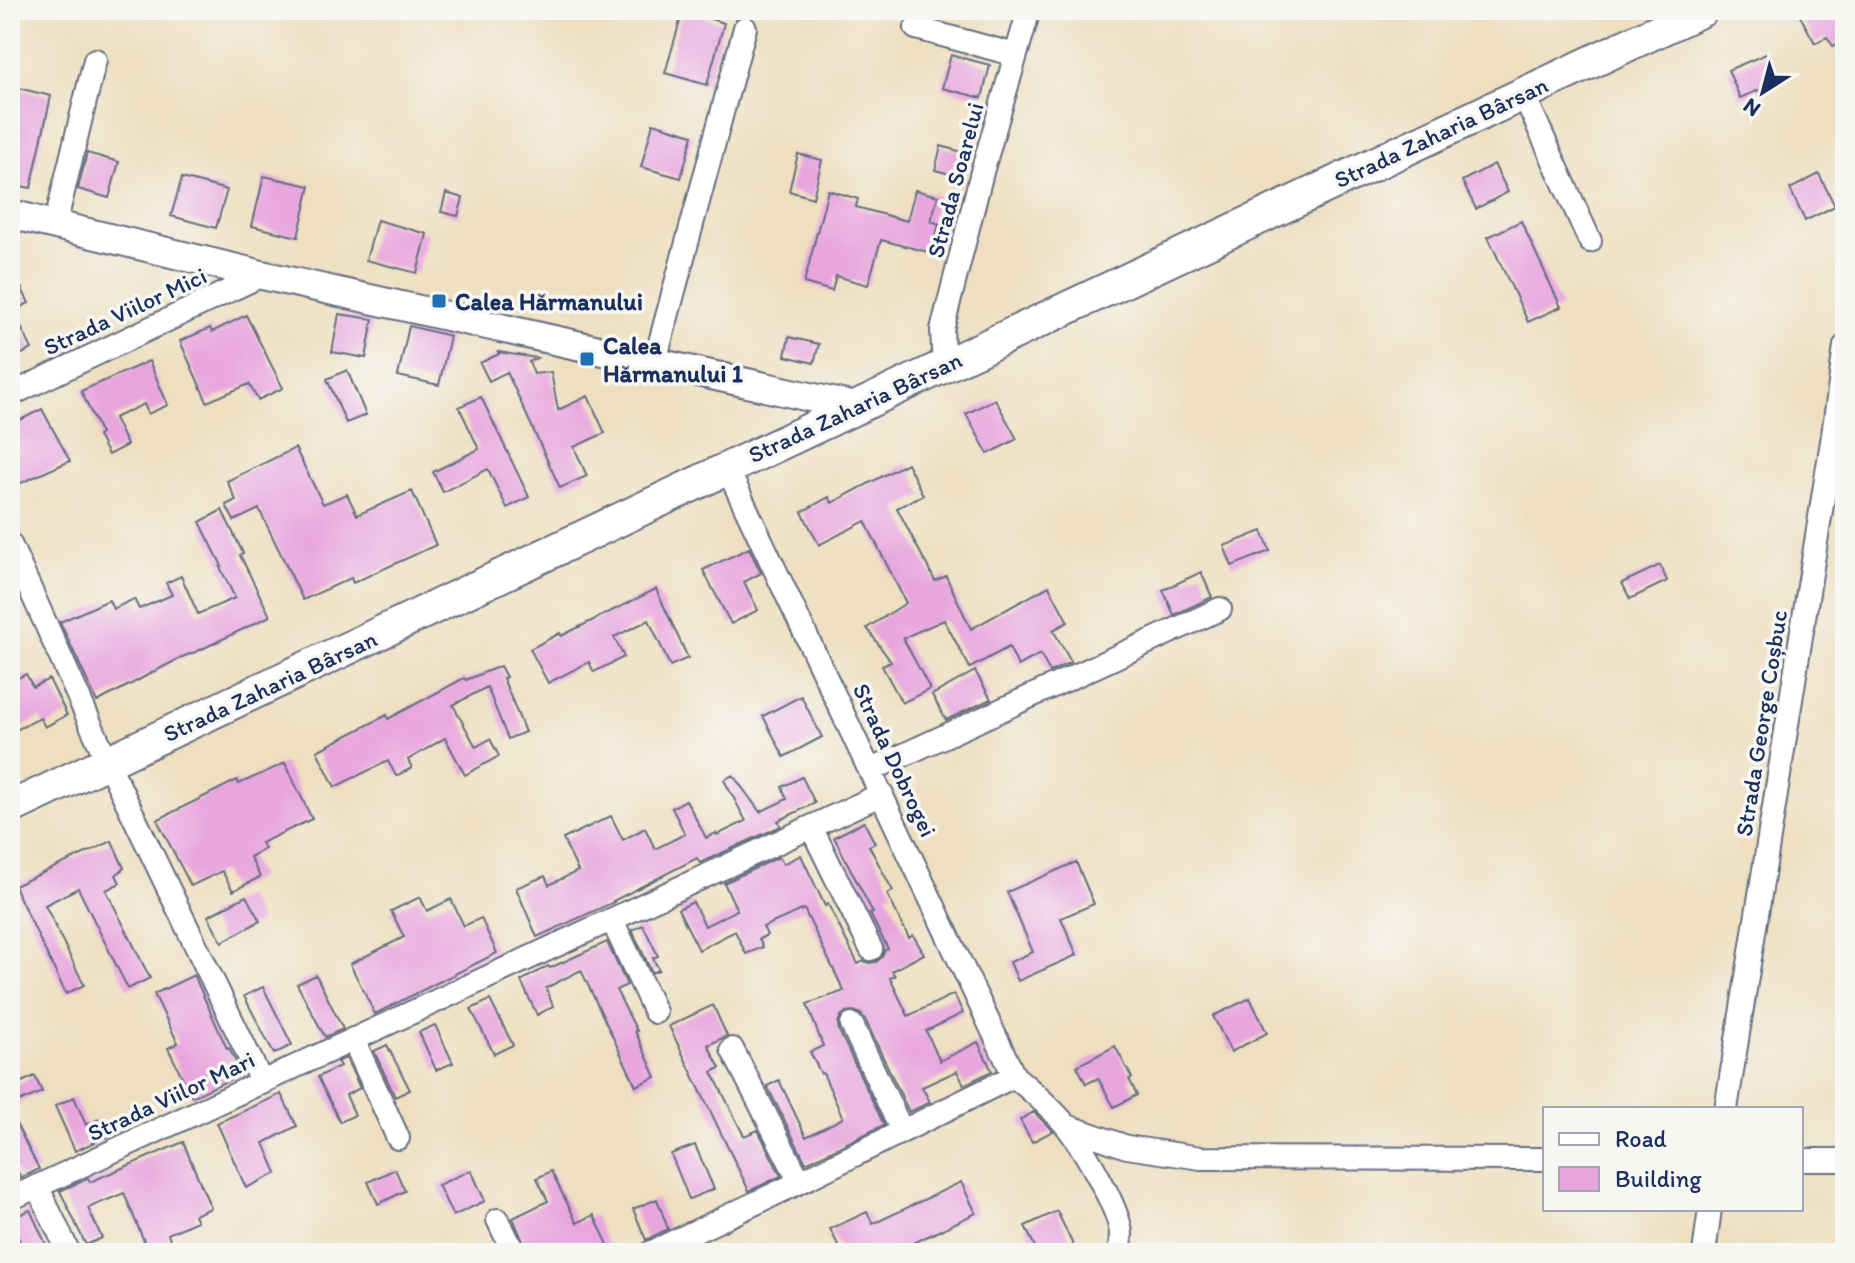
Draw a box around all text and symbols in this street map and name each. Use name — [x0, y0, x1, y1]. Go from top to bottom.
north arrow — [1723, 52, 1803, 132]
street label: Strada Zaharia Bârsan — [1330, 70, 1553, 194]
text: N — [1738, 92, 1765, 123]
street label: Strada Soarelui — [920, 99, 990, 261]
street label: Strada Viilor Mici — [39, 261, 211, 361]
place label: Calea Hărmanului — [455, 287, 643, 316]
marker: Calea Hărmanului — [430, 292, 448, 310]
place label: Calea Hărmanului 1 — [603, 331, 744, 388]
street label: Strada Zaharia Bârsan — [744, 345, 967, 469]
marker: Calea Hărmanului 1 — [578, 350, 596, 368]
street label: Strada George Coșbuc — [1729, 608, 1793, 838]
street label: Strada Zaharia Bârsan — [159, 624, 382, 748]
street label: Strada Dobrogei — [847, 679, 943, 841]
street label: Strada Viilor Mari — [83, 1045, 259, 1147]
legend — [1543, 1107, 1803, 1211]
text: Road — [1615, 1124, 1667, 1153]
text: Building — [1615, 1164, 1702, 1193]

